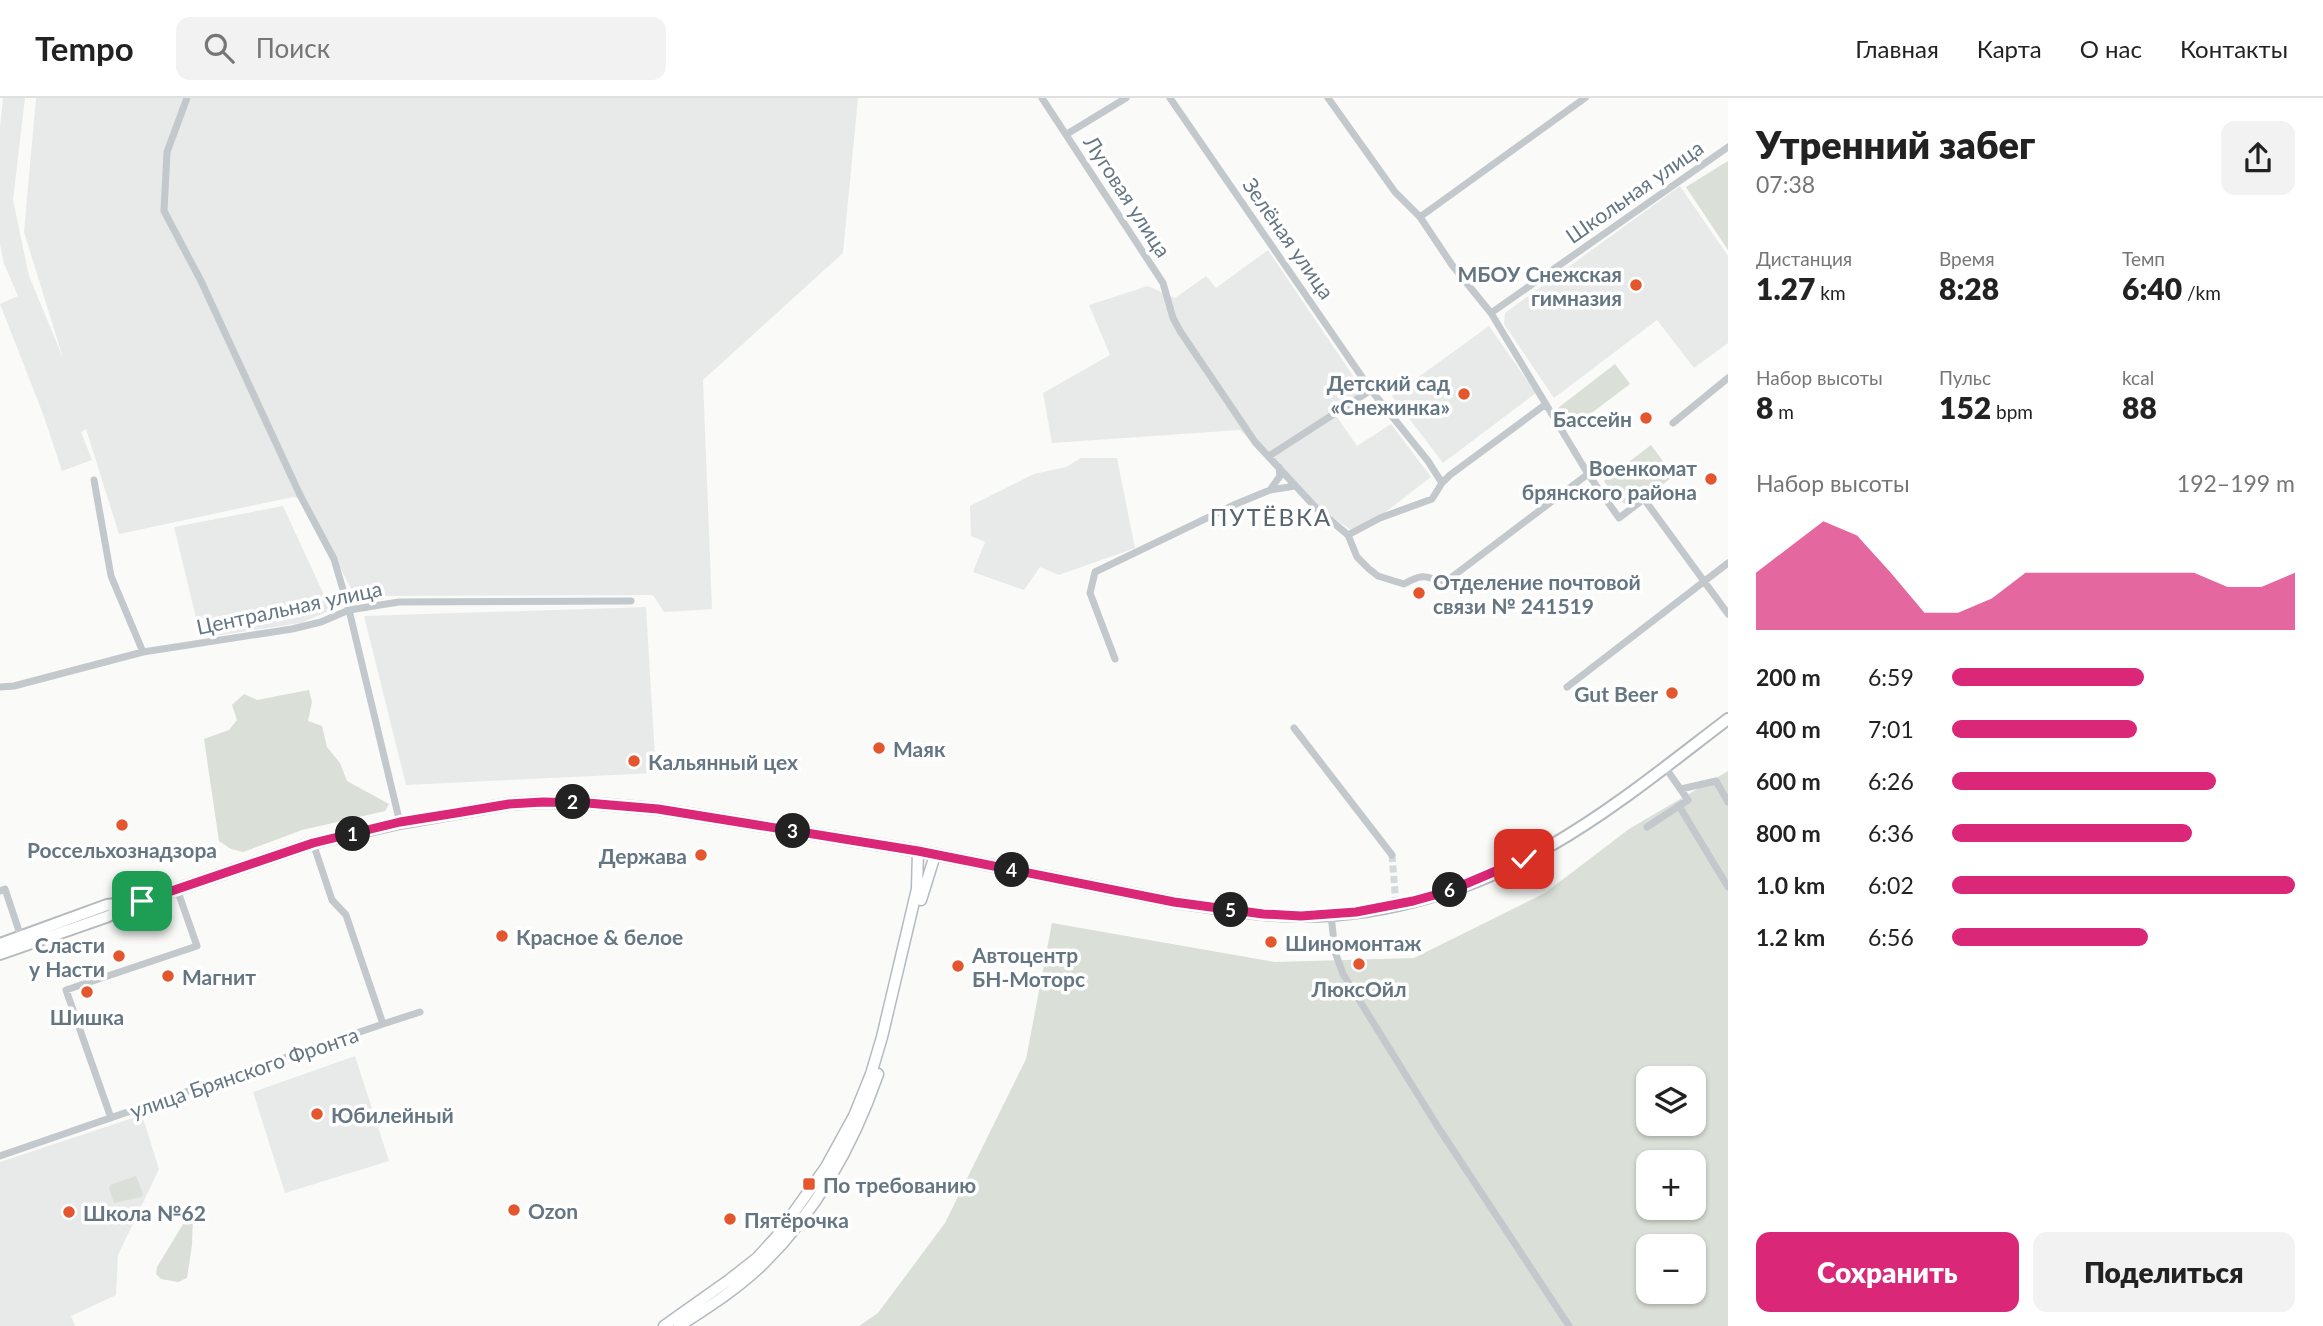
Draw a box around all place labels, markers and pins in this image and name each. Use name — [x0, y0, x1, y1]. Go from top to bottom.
place label: МБОУ Снежская гимназия — [1457, 261, 1622, 310]
marker: МБОУ Снежская гимназия — [1628, 277, 1644, 293]
place label: Детский сад «Снежинка» — [1327, 370, 1450, 419]
marker: Детский сад «Снежинка» — [1456, 386, 1472, 402]
place label: Бассейн — [1553, 406, 1632, 431]
marker: Бассейн — [1638, 410, 1654, 426]
place label: Военкомат брянского района — [1522, 455, 1697, 504]
marker: Военкомат брянского района — [1703, 471, 1719, 487]
place label: Отделение почтовой связи № 241519 — [1433, 569, 1641, 618]
marker: Отделение почтовой связи № 241519 — [1411, 585, 1427, 601]
place label: Gut Beer — [1574, 681, 1658, 706]
marker: Gut Beer — [1664, 685, 1680, 701]
place label: Маяк — [893, 736, 946, 761]
marker: Маяк — [871, 740, 887, 756]
place label: Кальянный цех — [648, 749, 798, 774]
marker: Кальянный цех — [626, 753, 642, 769]
pin: 2 — [556, 784, 590, 820]
pin: 3 — [776, 814, 810, 848]
pin: 1 — [336, 816, 370, 852]
marker: Россельхознадзора — [114, 817, 130, 833]
pin — [1494, 829, 1554, 889]
place label: Россельхознадзора — [27, 837, 217, 862]
place label: Держава — [599, 843, 687, 868]
marker: Держава — [693, 847, 709, 863]
pin: 4 — [995, 852, 1030, 888]
pin — [112, 871, 172, 931]
pin: 6 — [1432, 872, 1468, 908]
pin: 5 — [1214, 892, 1248, 928]
place label: Красное & белое — [516, 924, 683, 949]
marker: Красное & белое — [494, 928, 510, 944]
place label: Шиномонтаж — [1285, 930, 1422, 955]
place label: Сласти у Насти — [29, 932, 105, 981]
marker: Шиномонтаж — [1263, 934, 1279, 950]
place label: Автоцентр БН-Моторс — [971, 942, 1085, 991]
marker: Сласти у Насти — [111, 948, 127, 964]
marker: ЛюксОйл — [1351, 956, 1367, 972]
marker: Автоцентр БН-Моторс — [950, 958, 966, 974]
place label: Магнит — [182, 964, 256, 989]
marker: Магнит — [160, 968, 176, 984]
place label: ЛюксОйл — [1310, 976, 1407, 1001]
marker: Шишка — [79, 984, 95, 1000]
place label: Шишка — [50, 1004, 124, 1029]
place label: Юбилейный — [331, 1102, 454, 1127]
marker: Юбилейный — [309, 1106, 325, 1122]
place label: По требованию — [823, 1172, 976, 1197]
marker: По требованию — [801, 1176, 817, 1192]
place label: Ozon — [528, 1198, 578, 1223]
place label: Школа №62 — [83, 1200, 206, 1225]
marker: Ozon — [506, 1202, 522, 1218]
marker: Школа №62 — [61, 1204, 77, 1220]
place label: Пятёрочка — [744, 1207, 849, 1232]
marker: Пятёрочка — [722, 1211, 738, 1227]

